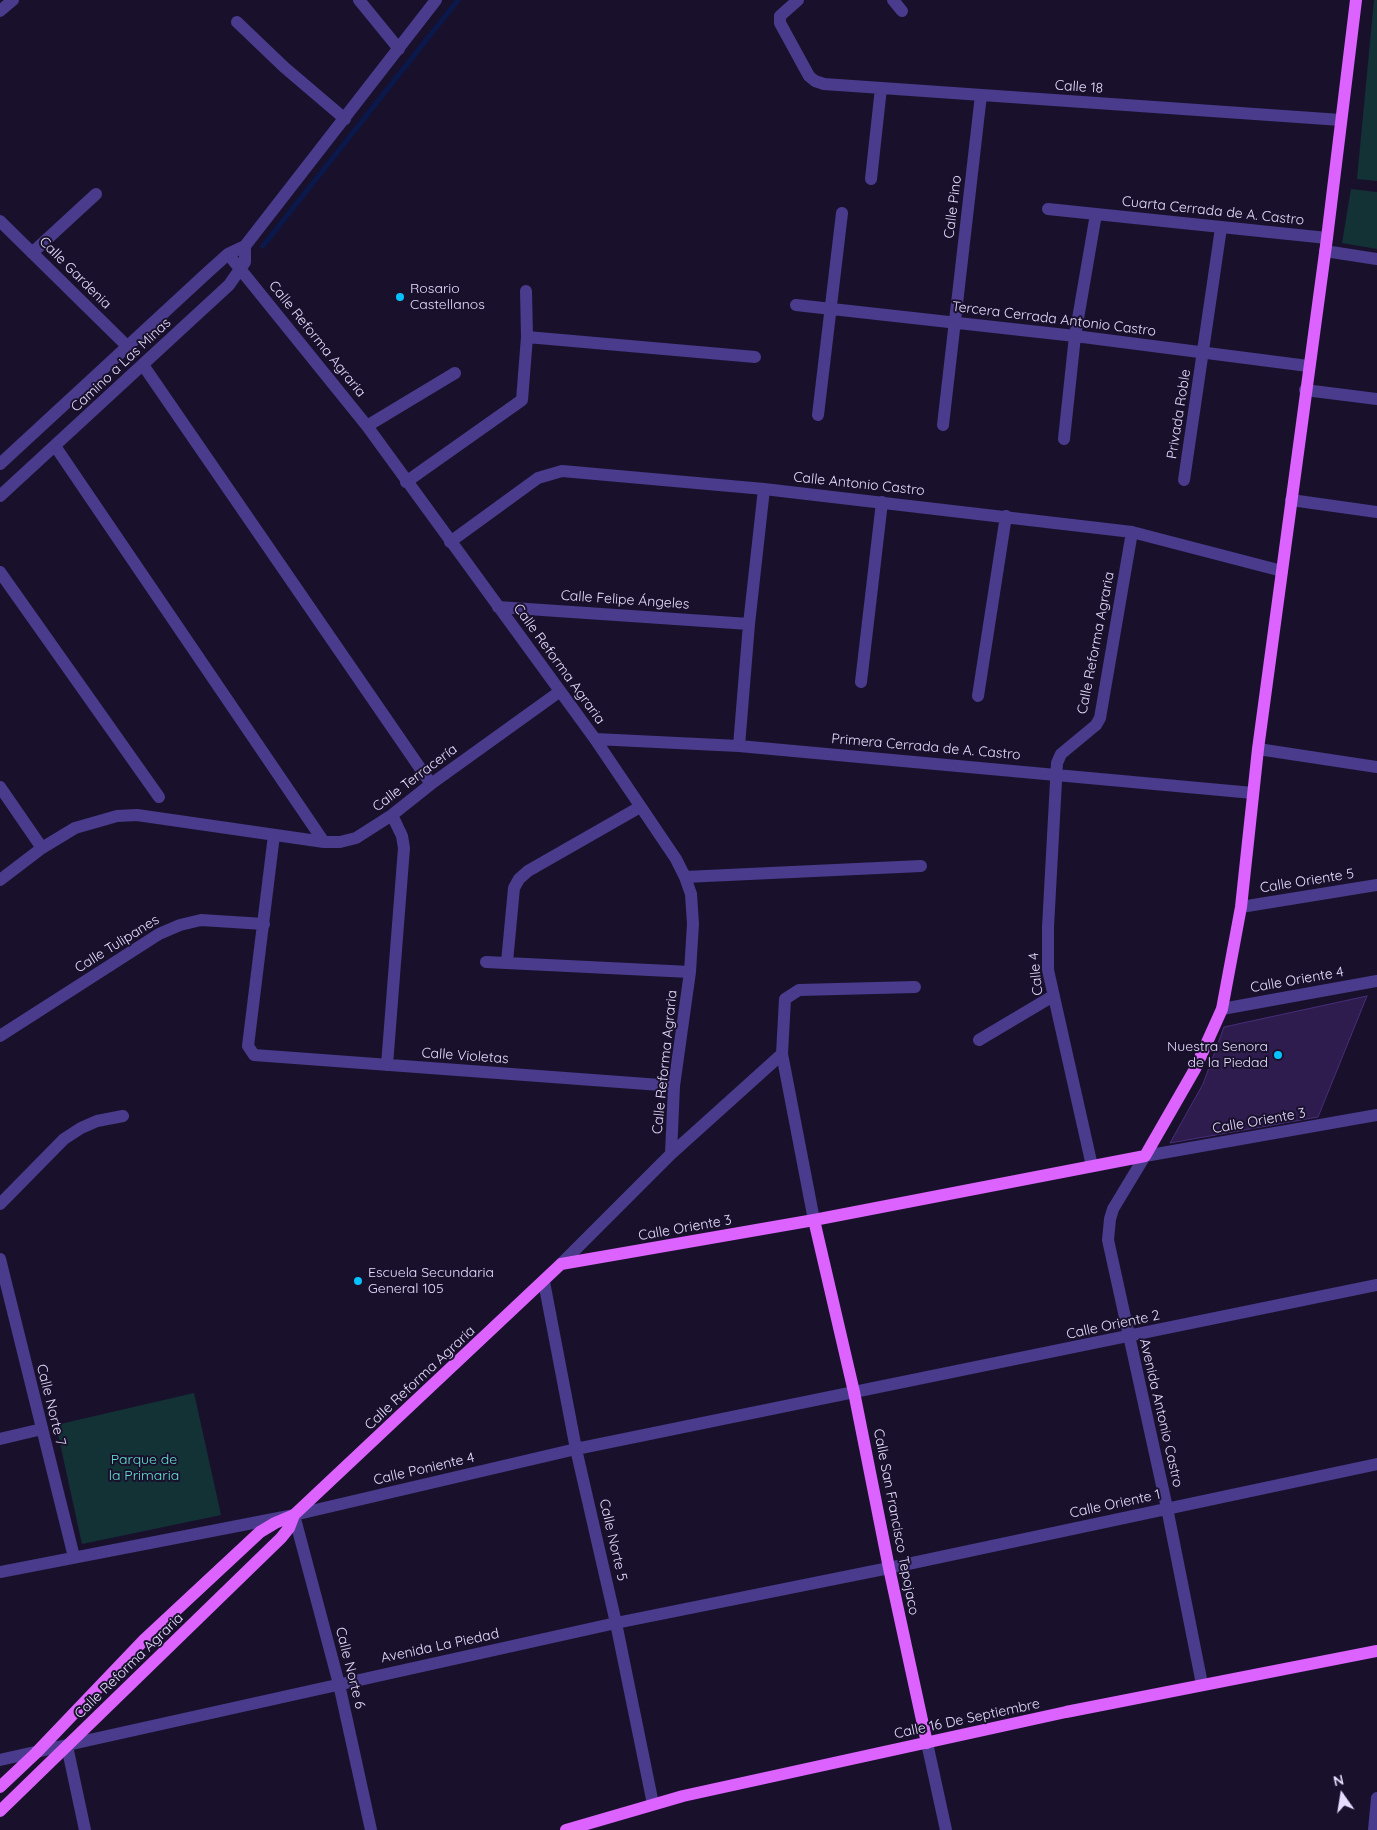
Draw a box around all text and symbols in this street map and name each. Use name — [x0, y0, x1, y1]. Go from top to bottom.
street label: Calle 18 — [1054, 77, 1104, 97]
street label: Calle Pino — [941, 174, 965, 240]
street label: Cuarta Cerrada de A. Castro — [1121, 193, 1305, 229]
street label: Calle Gardenia — [35, 233, 115, 313]
street label: Calle Reforma Agraria — [265, 277, 369, 401]
place label: Rosario Castellanos — [410, 281, 485, 314]
marker: Rosario Castellanos — [394, 291, 406, 303]
street label: Tercera Cerrada Antonio Castro — [951, 298, 1157, 340]
street label: Camino a Las Minas — [68, 314, 174, 416]
street label: Privada Roble — [1164, 368, 1194, 460]
street label: Calle Antonio Castro — [793, 469, 925, 499]
street label: Calle Reforma Agraria — [1074, 570, 1118, 716]
street label: Calle Felipe Ángeles — [560, 587, 690, 613]
street label: Calle Reforma Agraria — [510, 601, 608, 727]
street label: Primera Cerrada de A. Castro — [831, 730, 1021, 764]
street label: Calle Terracería — [369, 741, 461, 815]
street label: Calle Oriente 5 — [1259, 865, 1355, 897]
street label: Calle Tulipanes — [72, 911, 162, 977]
street label: Calle 4 — [1025, 952, 1047, 996]
street label: Calle Oriente 4 — [1249, 964, 1345, 996]
street label: Calle Reforma Agraria — [649, 989, 681, 1135]
place label: Nuestra Senora de la Piedad — [1167, 1039, 1268, 1072]
street label: Calle Violetas — [421, 1045, 509, 1067]
marker: Nuestra Senora de la Piedad — [1272, 1049, 1284, 1061]
street label: Calle Oriente 3 — [1211, 1105, 1307, 1137]
street label: Calle Oriente 3 — [637, 1212, 733, 1244]
place label: Escuela Secundaria General 105 — [368, 1265, 494, 1298]
marker: Escuela Secundaria General 105 — [352, 1275, 364, 1287]
street label: Calle Oriente 2 — [1065, 1307, 1161, 1343]
street label: Calle Reforma Agraria — [361, 1323, 479, 1433]
street label: Avenida Antonio Castro — [1136, 1337, 1186, 1489]
street label: Calle Norte 7 — [33, 1363, 69, 1447]
street label: Calle San Francisco Tepojaco — [870, 1427, 922, 1617]
street label: Calle Poniente 4 — [372, 1449, 476, 1489]
park label: Parque de la Primaria — [109, 1452, 179, 1484]
street label: Calle Oriente 1 — [1068, 1486, 1162, 1522]
street label: Calle Norte 5 — [595, 1497, 631, 1583]
street label: Calle Reforma Agraria — [71, 1610, 187, 1722]
street label: Calle Norte 6 — [332, 1625, 368, 1711]
street label: Avenida La Piedad — [379, 1625, 501, 1667]
street label: Calle 16 De Septiembre — [893, 1695, 1041, 1743]
north arrow — [1317, 1770, 1367, 1820]
text: N — [1332, 1770, 1346, 1790]

